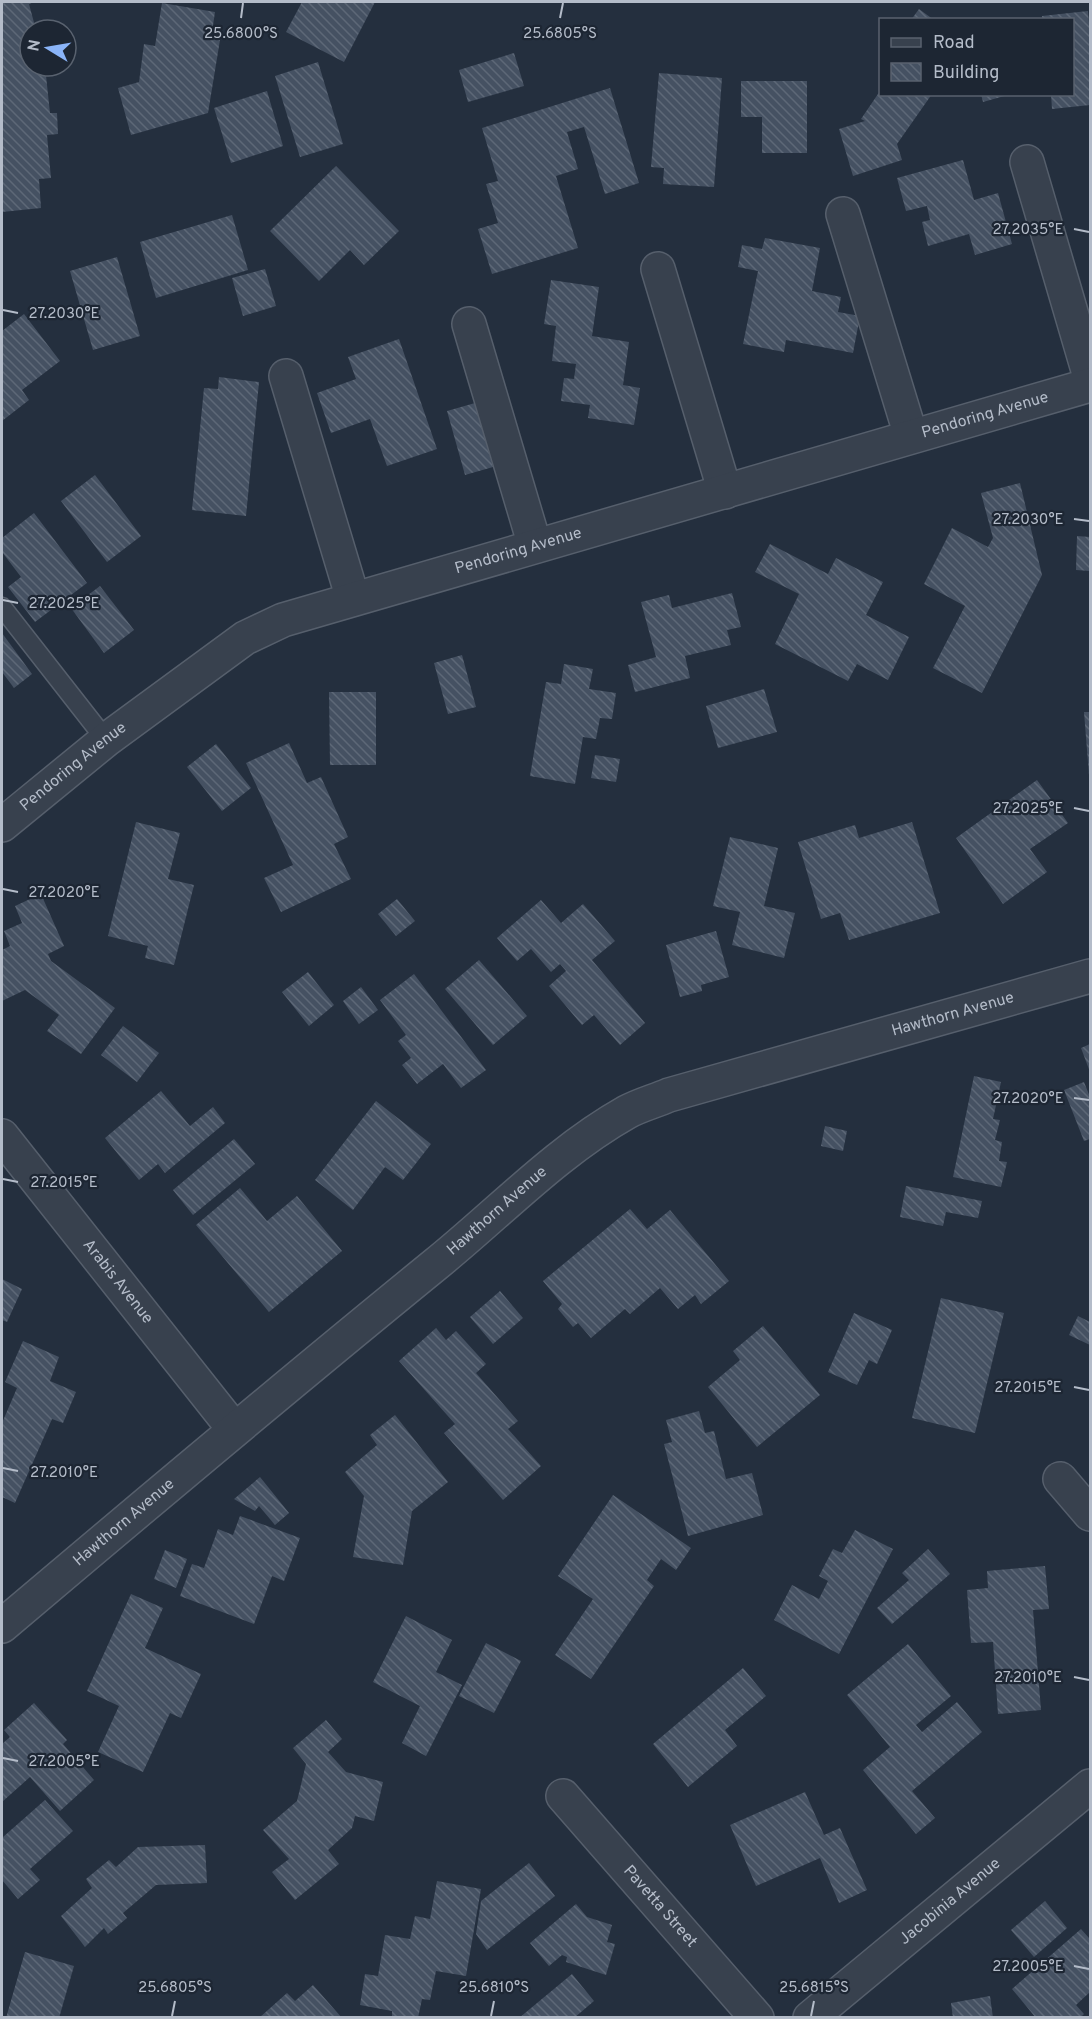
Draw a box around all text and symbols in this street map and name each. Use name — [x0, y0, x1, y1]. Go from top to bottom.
north arrow — [18, 18, 78, 78]
legend — [879, 18, 1074, 96]
text: 25.6800°S — [204, 25, 278, 44]
text: 25.6805°S — [523, 25, 597, 44]
text: Road — [933, 32, 975, 55]
text: N — [24, 38, 46, 53]
text: Building — [933, 62, 999, 85]
text: 27.2035°E — [992, 221, 1064, 240]
text: 27.2030°E — [28, 305, 100, 324]
street label: Pendoring Avenue — [919, 388, 1051, 444]
text: 27.2030°E — [992, 511, 1064, 530]
street label: Pendoring Avenue — [453, 523, 584, 579]
text: 27.2025°E — [28, 595, 100, 614]
street label: Pendoring Avenue — [16, 718, 131, 816]
text: 27.2025°E — [992, 800, 1064, 819]
text: 27.2020°E — [28, 884, 100, 903]
street label: Hawthorn Avenue — [889, 988, 1016, 1042]
text: 27.2020°E — [992, 1090, 1064, 1109]
street label: Hawthorn Avenue — [443, 1162, 551, 1260]
text: 27.2015°E — [30, 1174, 98, 1193]
street label: Arabis Avenue — [78, 1235, 157, 1328]
text: 27.2015°E — [994, 1379, 1062, 1398]
text: 27.2010°E — [30, 1464, 98, 1483]
street label: Hawthorn Avenue — [70, 1474, 179, 1571]
text: 27.2010°E — [994, 1669, 1062, 1688]
text: 27.2005°E — [28, 1753, 100, 1772]
street label: Jacobinia Avenue — [895, 1854, 1005, 1950]
street label: Pavetta Street — [618, 1861, 701, 1952]
text: 27.2005°E — [992, 1958, 1064, 1977]
text: 25.6805°S — [138, 1979, 212, 1998]
text: 25.6810°S — [459, 1979, 529, 1998]
text: 25.6815°S — [779, 1979, 849, 1998]

